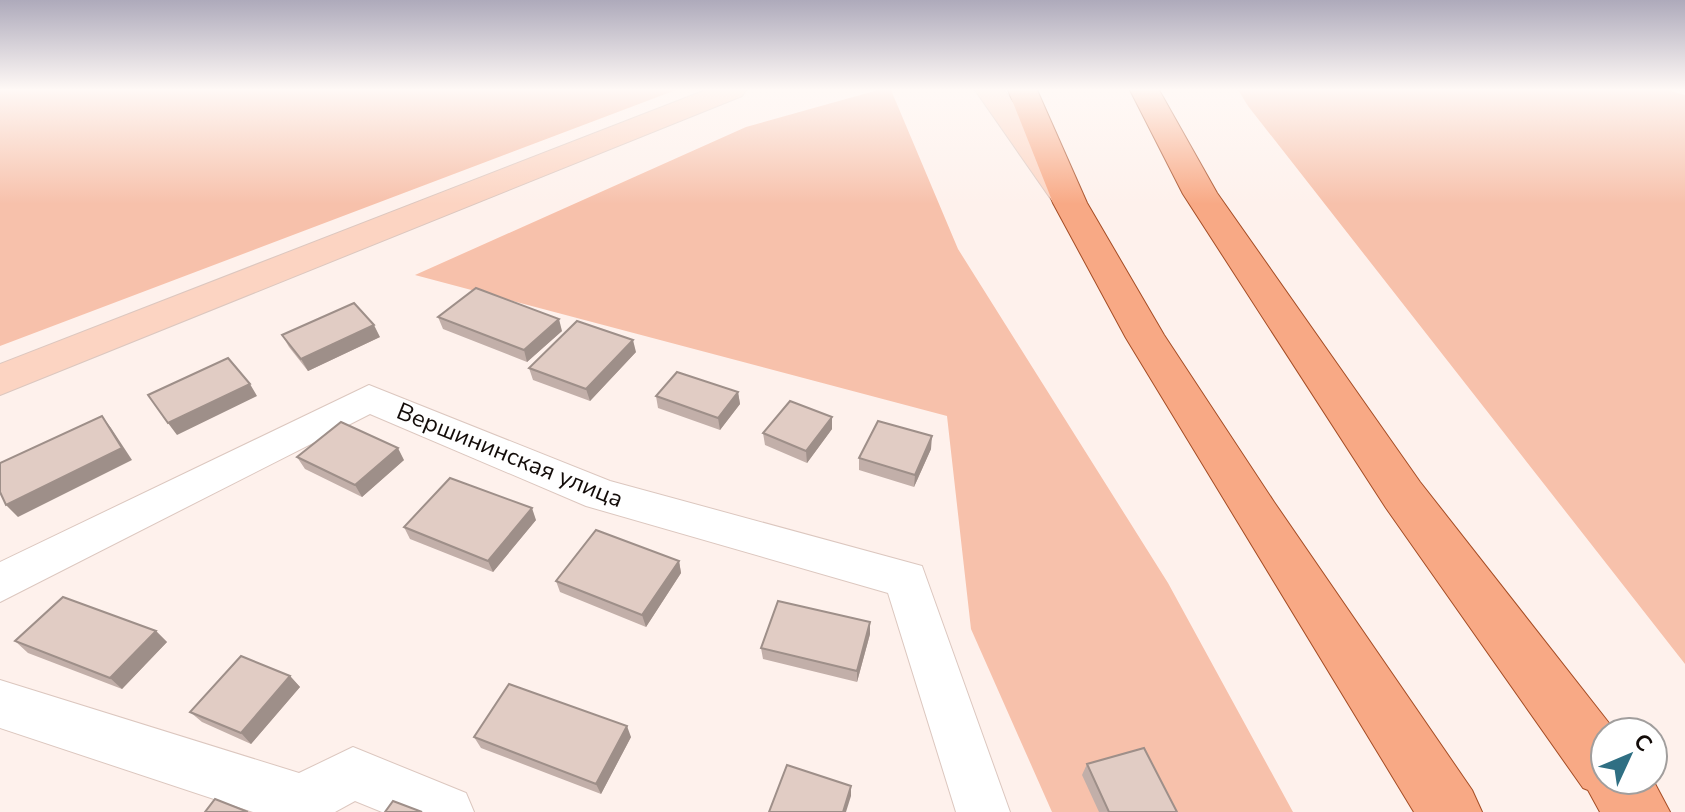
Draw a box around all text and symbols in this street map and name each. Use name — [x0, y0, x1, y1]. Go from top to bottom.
street label: Вершининская улица — [392, 395, 628, 515]
north arrow — [1589, 716, 1669, 796]
text: С — [1627, 727, 1659, 759]

